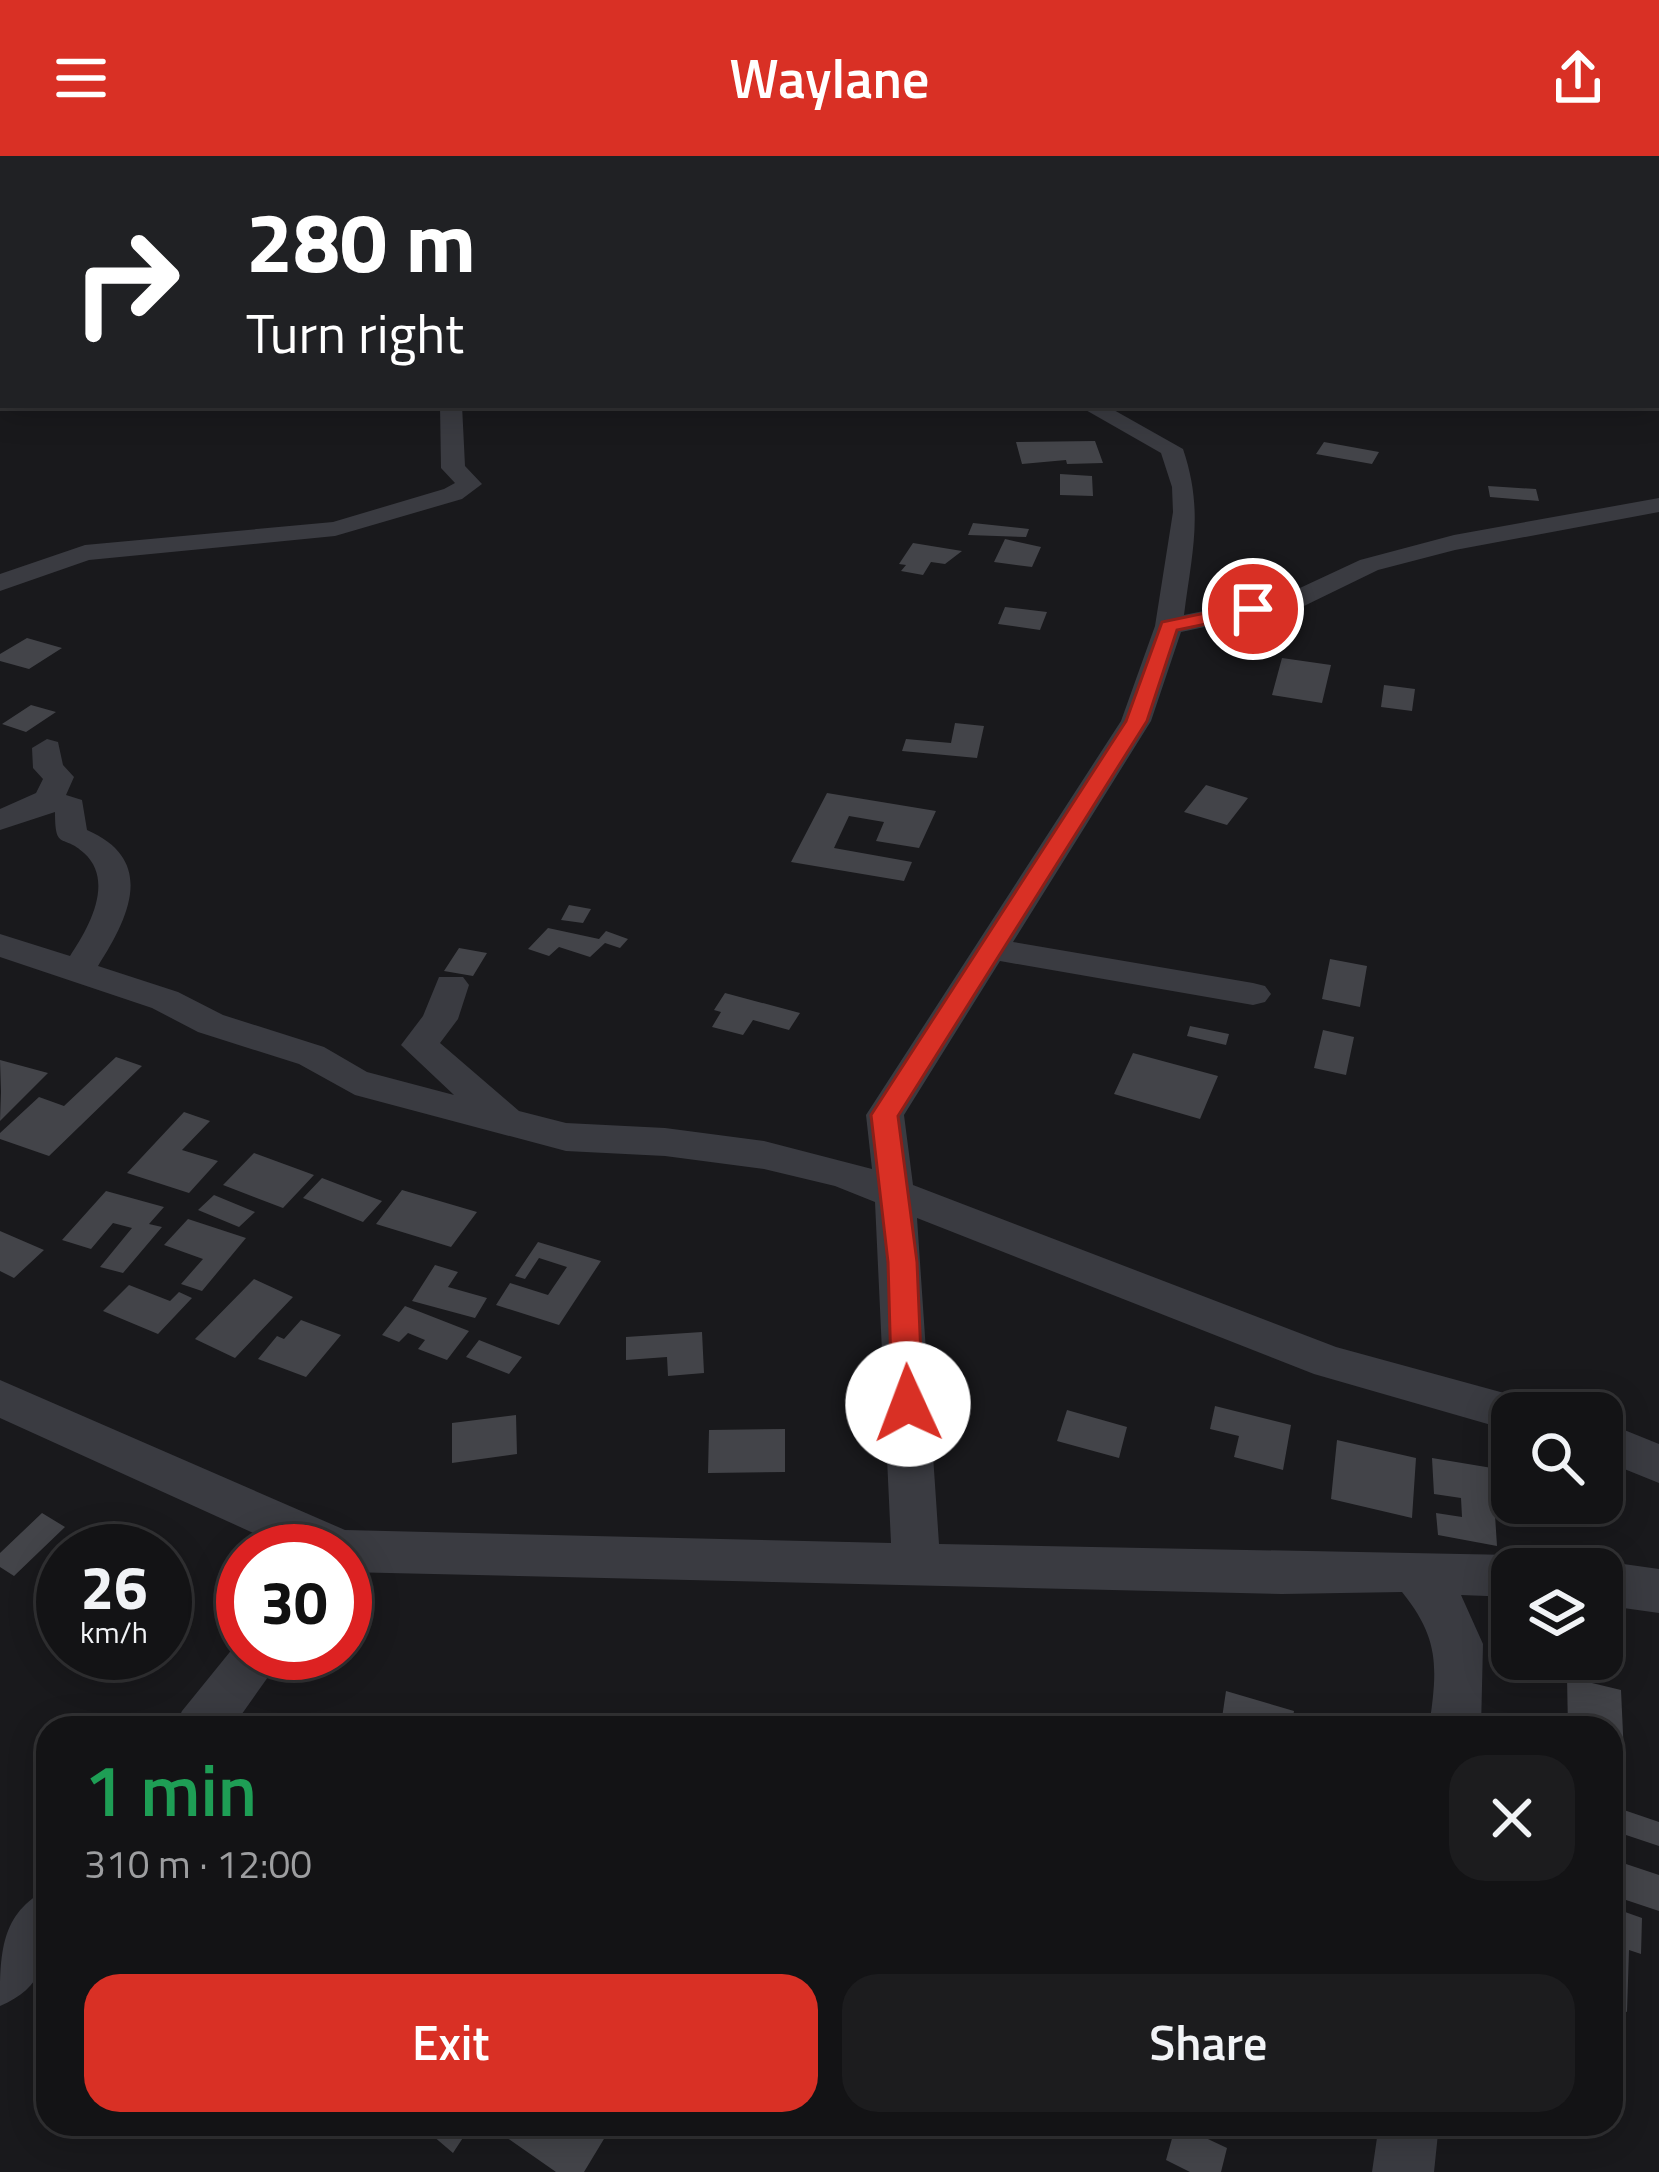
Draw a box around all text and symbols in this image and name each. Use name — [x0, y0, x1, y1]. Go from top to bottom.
text: Waylane — [730, 37, 929, 119]
icon: menu — [48, 45, 114, 111]
icon: share — [1545, 45, 1611, 111]
text: 280 m — [246, 177, 476, 305]
icon: right — [48, 204, 204, 360]
text: Turn right — [246, 292, 464, 374]
pin — [1202, 558, 1304, 660]
icon: arrive — [1220, 576, 1286, 642]
position arrow — [845, 1341, 971, 1467]
map controls — [1491, 1392, 1623, 1680]
button: search — [1491, 1392, 1623, 1524]
speed limit sign: 30 — [216, 1524, 372, 1680]
text: 26 — [80, 1541, 148, 1632]
button: layers — [1491, 1548, 1623, 1680]
text: km/h — [80, 1609, 148, 1655]
text: 1 min — [84, 1734, 257, 1844]
button: close — [1449, 1755, 1575, 1881]
text: 310 m · 12:00 — [84, 1834, 312, 1893]
button: Exit — [84, 1974, 818, 2112]
button: Share — [842, 1974, 1575, 2112]

